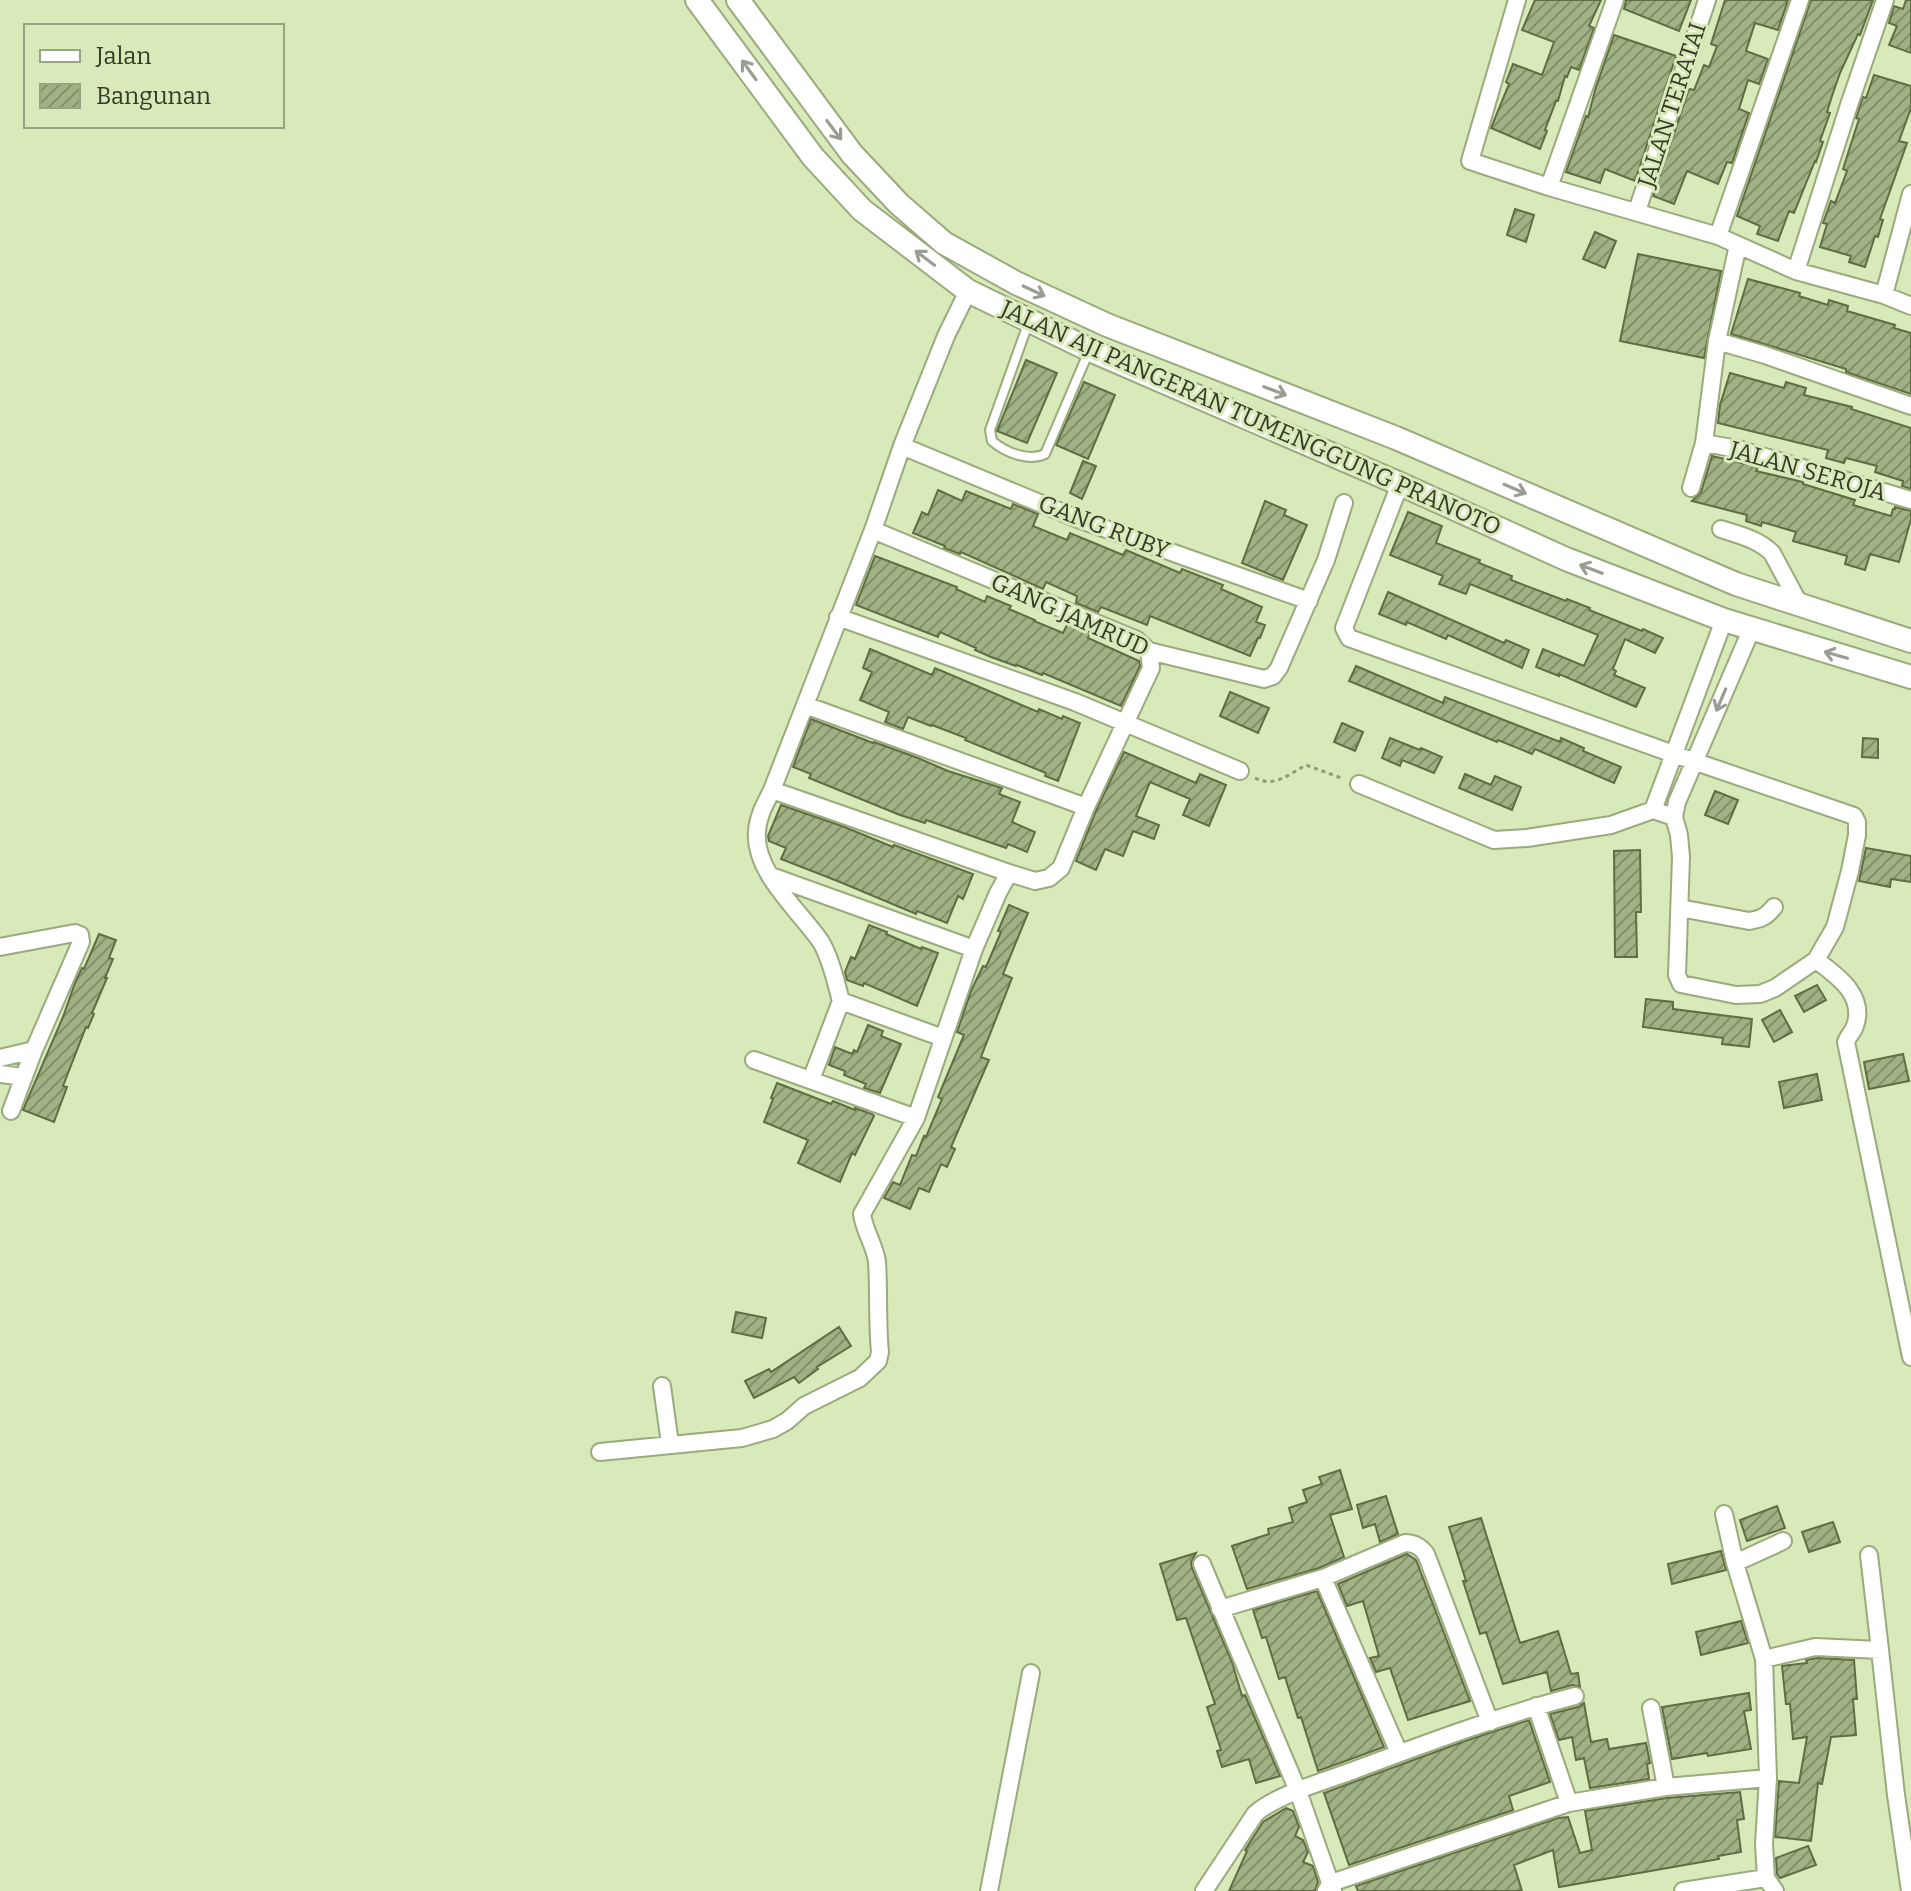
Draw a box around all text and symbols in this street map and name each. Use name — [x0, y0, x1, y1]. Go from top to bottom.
street label: JALAN TERATAI — [1632, 19, 1712, 192]
legend — [24, 24, 284, 128]
text: Jalan — [95, 42, 151, 70]
one-way arrow — [741, 59, 757, 81]
text: Bangunan — [96, 82, 211, 110]
one-way arrow — [826, 119, 843, 141]
one-way arrow — [915, 250, 937, 267]
one-way arrow — [1022, 284, 1046, 299]
street label: JALAN AJI PANGERAN TUMENGGUNG PRANOTO — [996, 294, 1505, 542]
one-way arrow — [1262, 384, 1287, 399]
street label: JALAN SEROJA — [1725, 435, 1890, 507]
one-way arrow — [1502, 483, 1527, 498]
street label: GANG RUBY — [1035, 489, 1174, 565]
one-way arrow — [1579, 561, 1604, 575]
street label: GANG JAMRUD — [987, 568, 1153, 662]
one-way arrow — [1824, 647, 1850, 662]
one-way arrow — [1713, 687, 1728, 712]

